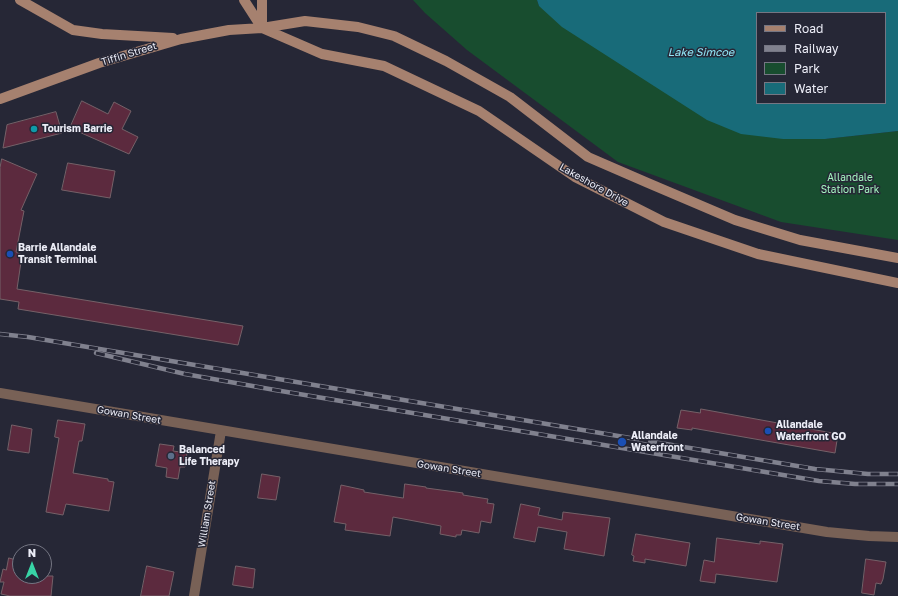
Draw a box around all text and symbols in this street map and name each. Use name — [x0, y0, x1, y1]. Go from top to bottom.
legend — [756, 12, 886, 104]
text: Road — [794, 21, 823, 36]
street label: Tiffin Street — [100, 40, 158, 68]
text: Railway — [794, 41, 839, 56]
water label: Lake Simcoe — [668, 46, 734, 60]
text: Park — [794, 61, 820, 76]
text: Water — [794, 81, 828, 96]
place label: Tourism Barrie — [42, 123, 112, 135]
marker: Tourism Barrie — [29, 124, 39, 134]
street label: Lakeshore Drive — [557, 161, 631, 209]
park label: Allandale Station Park — [821, 172, 879, 196]
place label: Barrie Allandale Transit Terminal — [18, 242, 97, 266]
marker: Barrie Allandale Transit Terminal — [5, 249, 15, 259]
street label: Gowan Street — [96, 403, 162, 427]
place label: Allandale Waterfront GO — [776, 419, 846, 442]
marker: Allandale Waterfront GO — [763, 426, 773, 436]
place label: Allandale Waterfront — [631, 430, 684, 454]
marker: Allandale Waterfront — [616, 436, 628, 448]
place label: Balanced Life Therapy — [179, 444, 239, 468]
marker: Balanced Life Therapy — [166, 451, 176, 461]
street label: Gowan Street — [416, 458, 482, 480]
street label: William Street — [196, 479, 218, 549]
street label: Gowan Street — [735, 511, 801, 533]
north arrow — [12, 544, 52, 584]
text: N — [28, 546, 36, 559]

